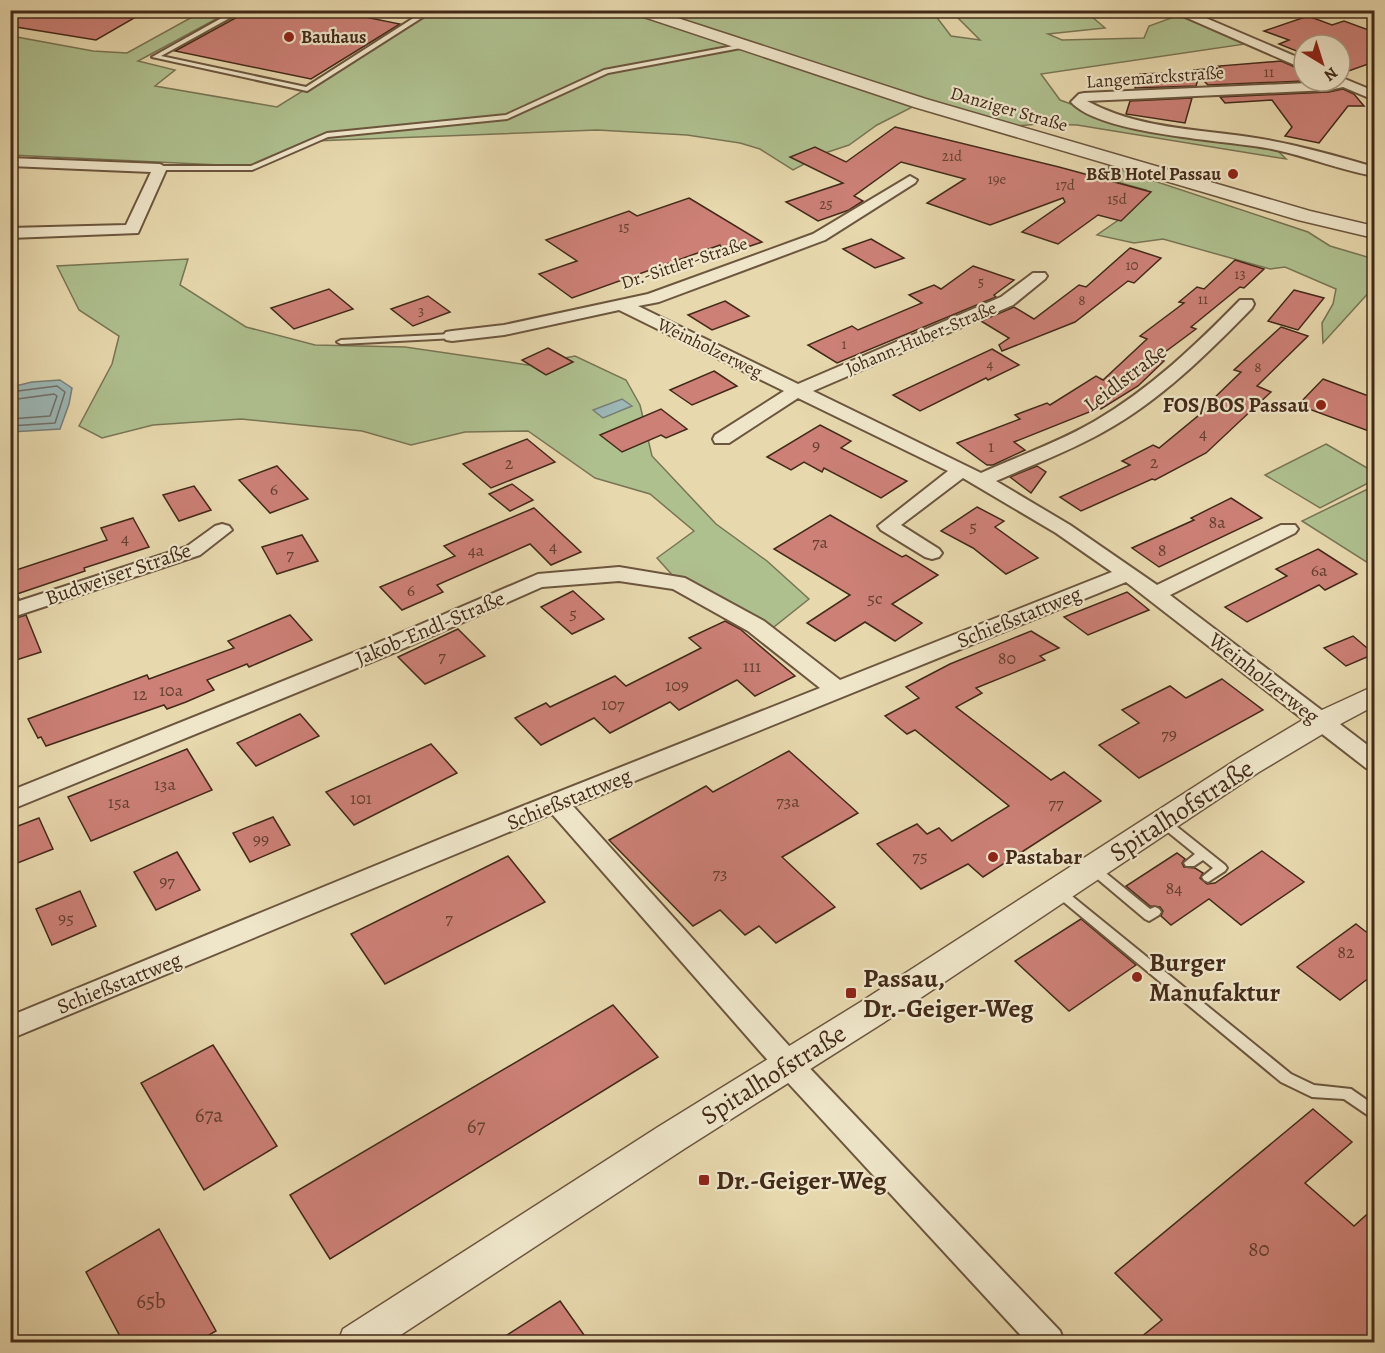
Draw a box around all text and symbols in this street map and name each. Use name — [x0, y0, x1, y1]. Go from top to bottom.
place label: Bauhaus — [301, 25, 366, 49]
marker: Bauhaus — [282, 30, 296, 44]
north arrow — [1292, 33, 1352, 93]
street label: Langemarckstraße — [1085, 60, 1225, 94]
house number: 11 — [1264, 62, 1274, 82]
text: N — [1319, 62, 1342, 87]
street label: Danziger Straße — [947, 81, 1071, 137]
house number: 21d — [942, 146, 963, 166]
place label: B&B Hotel Passau — [1086, 162, 1221, 186]
marker: B&B Hotel Passau — [1226, 167, 1240, 181]
house number: 19e — [988, 169, 1007, 189]
house number: 17d — [1055, 175, 1076, 195]
house number: 15d — [1107, 189, 1128, 209]
house number: 25 — [819, 194, 833, 214]
house number: 15 — [618, 217, 630, 237]
street label: Dr.-Sittler-Straße — [618, 231, 750, 295]
house number: 10 — [1125, 255, 1139, 275]
house number: 13 — [1234, 264, 1246, 284]
house number: 5 — [978, 272, 984, 292]
house number: 11 — [1198, 289, 1208, 309]
house number: 8 — [1078, 290, 1086, 310]
street label: Johann-Huber-Straße — [842, 295, 1000, 381]
house number: 3 — [418, 301, 424, 321]
street label: Weinholzerweg — [653, 312, 767, 384]
house number: 1 — [841, 334, 847, 354]
street label: Leidlstraße — [1078, 338, 1172, 418]
house number: 4 — [987, 354, 994, 374]
house number: 8 — [1254, 357, 1262, 377]
place label: FOS/BOS Passau — [1163, 391, 1310, 419]
marker: FOS/BOS Passau — [1314, 398, 1328, 412]
house number: 4 — [1199, 421, 1207, 445]
house number: 9 — [812, 433, 820, 457]
house number: 1 — [988, 434, 994, 458]
house number: 2 — [1150, 450, 1159, 474]
house number: 2 — [505, 451, 514, 475]
house number: 6 — [270, 477, 278, 501]
house number: 8a — [1208, 510, 1226, 534]
house number: 5 — [969, 514, 977, 538]
house number: 4 — [121, 526, 129, 550]
house number: 7a — [812, 530, 829, 554]
house number: 4 — [549, 534, 557, 558]
street label: Budweiser Straße — [41, 536, 195, 612]
house number: 4a — [468, 538, 485, 562]
house number: 8 — [1158, 538, 1166, 562]
house number: 7 — [286, 542, 294, 566]
house number: 6a — [1311, 558, 1328, 582]
house number: 6 — [407, 578, 415, 602]
street label: Schießstattweg — [953, 579, 1086, 655]
street label: Jakob-Endl-Straße — [351, 584, 509, 672]
house number: 5c — [867, 586, 883, 610]
house number: 5 — [569, 601, 577, 625]
street label: Weinholzerweg — [1202, 625, 1325, 730]
house number: 7 — [438, 644, 446, 668]
house number: 80 — [998, 646, 1016, 670]
house number: 111 — [743, 654, 761, 678]
house number: 109 — [665, 673, 689, 697]
house number: 10a — [159, 678, 184, 702]
house number: 12 — [133, 682, 148, 706]
house number: 107 — [601, 692, 625, 716]
house number: 79 — [1161, 722, 1177, 746]
street label: Spitalhofstraße — [1102, 751, 1260, 870]
street label: Schießstattweg — [503, 761, 636, 837]
house number: 13a — [154, 772, 177, 796]
house number: 101 — [350, 786, 372, 810]
house number: 73a — [776, 789, 800, 813]
house number: 15a — [108, 790, 131, 814]
house number: 77 — [1048, 791, 1064, 815]
house number: 99 — [253, 827, 269, 851]
place label: Pastabar — [1005, 843, 1082, 871]
house number: 75 — [912, 844, 928, 868]
marker: Pastabar — [986, 850, 1000, 864]
house number: 73 — [712, 861, 728, 885]
house number: 97 — [159, 869, 175, 893]
house number: 84 — [1166, 876, 1182, 900]
house number: 95 — [58, 906, 74, 930]
house number: 7 — [445, 906, 453, 930]
house number: 82 — [1337, 940, 1355, 964]
street label: Schießstattweg — [53, 945, 186, 1021]
place label: Burger Manufaktur — [1149, 945, 1281, 1010]
place label: Passau, Dr.-Geiger-Weg — [863, 961, 1034, 1026]
marker: Burger Manufaktur — [1130, 970, 1144, 984]
marker: Passau, Dr.-Geiger-Weg — [844, 986, 858, 1000]
street label: Spitalhofstraße — [694, 1016, 853, 1133]
house number: 67a — [195, 1101, 223, 1129]
house number: 67 — [467, 1112, 485, 1140]
place label: Dr.-Geiger-Weg — [716, 1163, 887, 1198]
marker: Dr.-Geiger-Weg — [697, 1173, 711, 1187]
house number: 80 — [1248, 1235, 1270, 1263]
house number: 65b — [136, 1287, 166, 1315]

